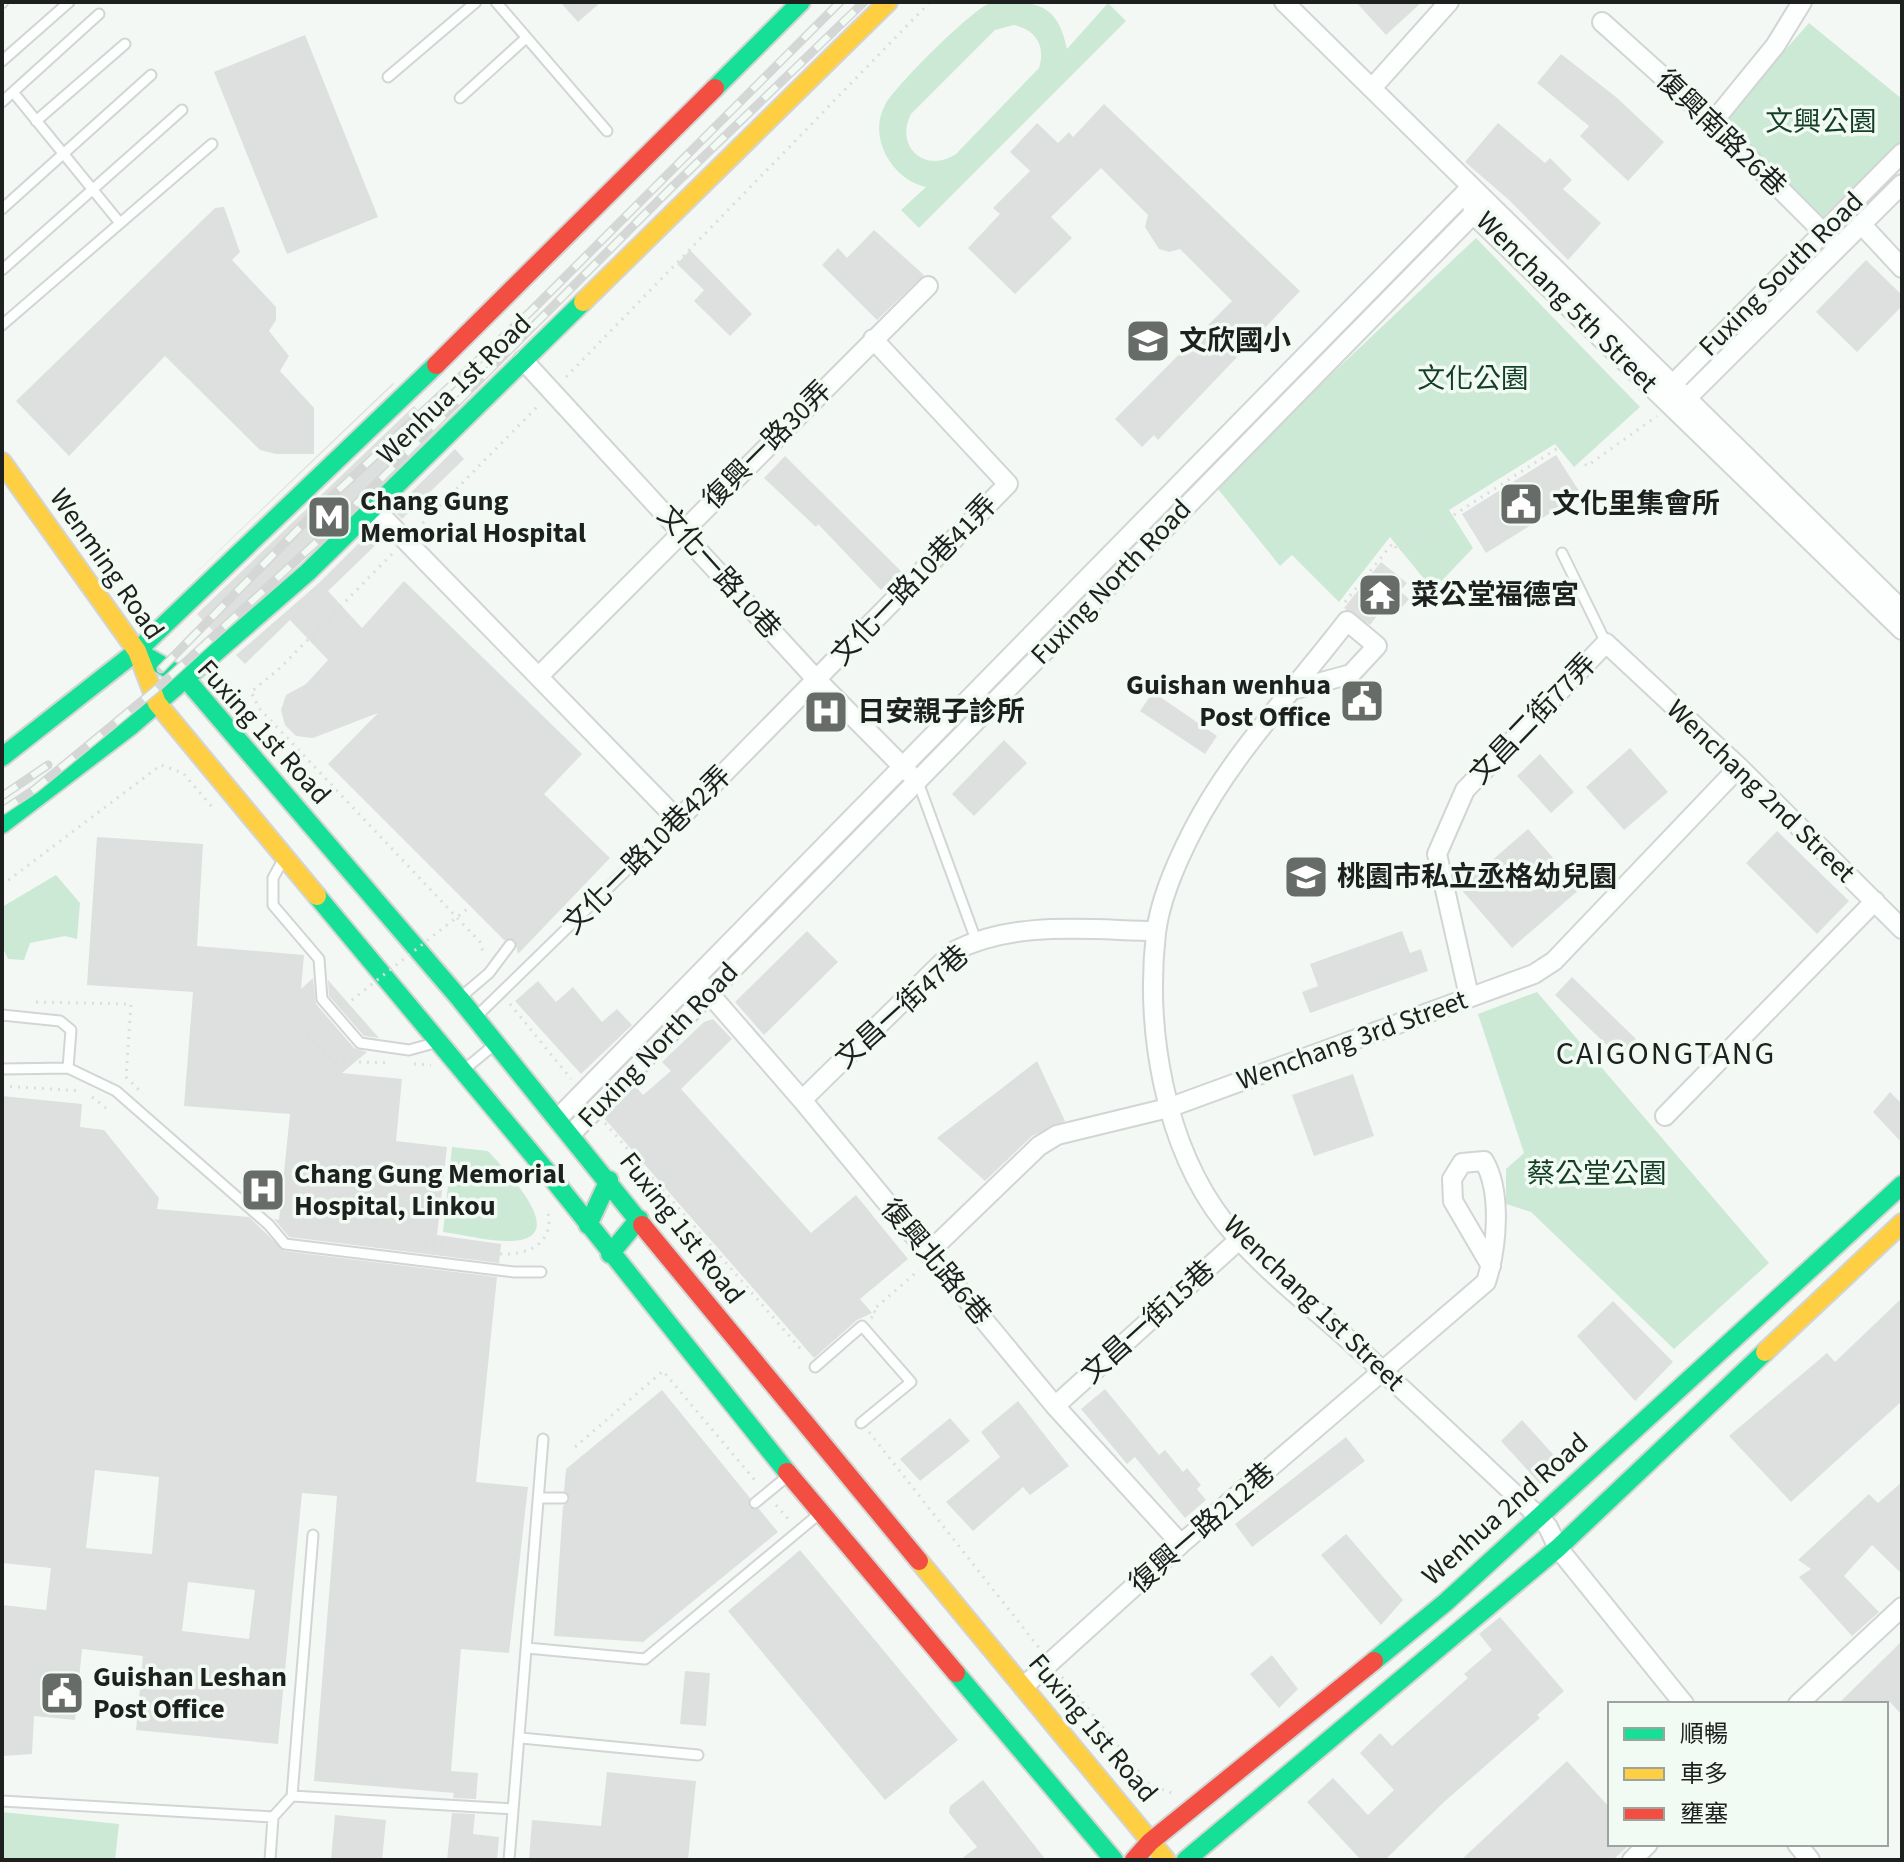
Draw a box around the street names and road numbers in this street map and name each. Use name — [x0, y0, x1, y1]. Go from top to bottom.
street label: 復興南路26巷 — [1647, 60, 1795, 206]
street label: Fuxing South Road — [1690, 183, 1872, 365]
street label: Wenchang 5th Street — [1467, 202, 1667, 402]
street label: Wenhua 1st Road — [368, 305, 540, 473]
street label: 復興一路30弄 — [694, 372, 840, 518]
street label: Wenming Road — [40, 480, 174, 648]
street label: 文化一路10巷41弄 — [822, 486, 1006, 674]
street label: Fuxing North Road — [1021, 490, 1201, 674]
street label: 文化一路10巷 — [648, 496, 790, 648]
street label: 文昌二街77弄 — [1460, 645, 1606, 793]
street label: Fuxing 1st Road — [188, 651, 340, 813]
street label: Wenchang 2nd Street — [1658, 690, 1865, 892]
street label: 文化一路10巷42弄 — [554, 757, 740, 943]
street label: 文昌一街47巷 — [826, 936, 978, 1078]
street label: Fuxing North Road — [568, 953, 748, 1137]
street label: Wenchang 3rd Street — [1231, 979, 1474, 1100]
street label: Fuxing 1st Road — [610, 1143, 754, 1313]
street label: 復興北路6巷 — [871, 1190, 1001, 1334]
street label: Wenchang 1st Street — [1214, 1206, 1414, 1401]
street label: 文昌一街15巷 — [1072, 1251, 1224, 1393]
street label: Wenhua 2nd Road — [1413, 1423, 1597, 1595]
street label: 復興一路212巷 — [1120, 1453, 1284, 1603]
street label: Fuxing 1st Road — [1019, 1645, 1167, 1811]

